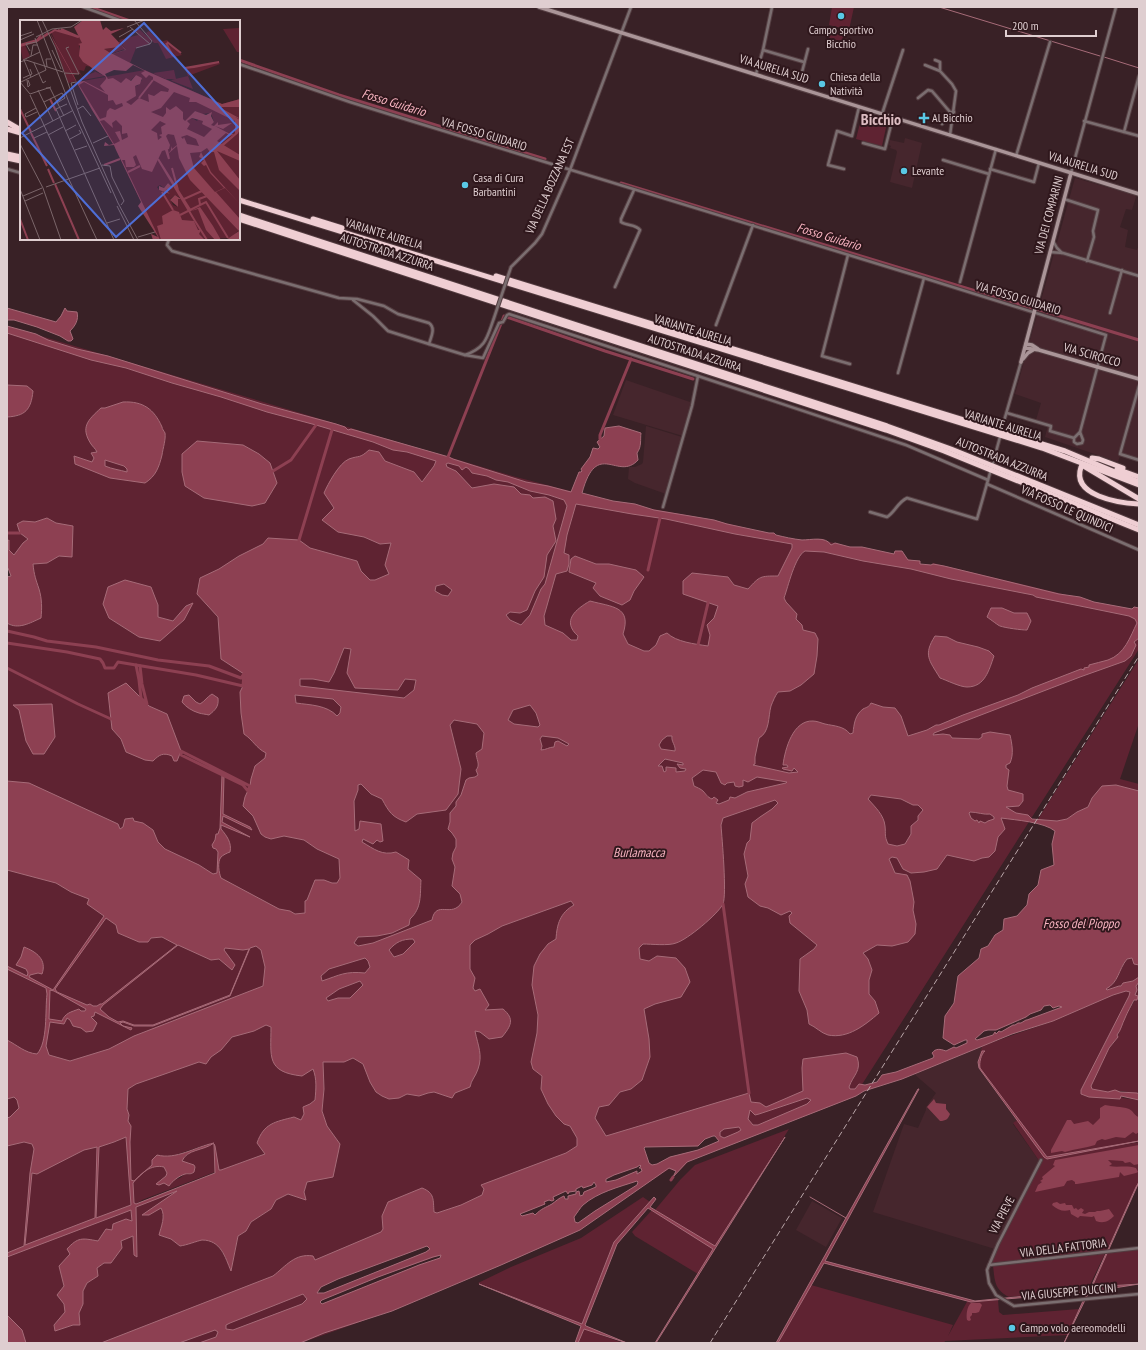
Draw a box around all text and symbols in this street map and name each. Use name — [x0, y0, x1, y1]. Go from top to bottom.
marker: Campo sportivo Bicchio — [836, 11, 846, 21]
scale bar — [1006, 12, 1096, 38]
text: 200 m — [1012, 18, 1039, 33]
inset map — [20, 20, 240, 240]
place label: Campo sportivo Bicchio — [809, 22, 873, 51]
street label: VIA AURELIA SUD — [737, 51, 811, 86]
place label: Chiesa della Natività — [830, 69, 880, 98]
marker: Chiesa della Natività — [817, 79, 827, 89]
water label: Fosso Guidario — [360, 85, 429, 121]
district label: Bicchio — [861, 109, 901, 129]
place label: Al Bicchio — [932, 110, 973, 125]
street label: VIA FOSSO GUIDARIO — [438, 113, 529, 154]
marker: Al Bicchio — [919, 113, 929, 123]
street label: VIA DELLA BOZZANA EST — [521, 135, 578, 237]
street label: VIA AURELIA SUD — [1046, 148, 1120, 183]
place label: Levante — [912, 163, 944, 178]
marker: Levante — [899, 166, 909, 176]
place label: Casa di Cura Barbantini — [473, 170, 524, 199]
street label: VIA DEI COMPARINI — [1031, 174, 1066, 257]
marker: Casa di Cura Barbantini — [460, 180, 470, 190]
street label: VARIANTE AURELIA — [343, 214, 425, 253]
water label: Fosso Guidario — [795, 219, 864, 255]
street label: AUTOSTRADA AZZURRA — [338, 229, 436, 274]
street label: VIA FOSSO GUIDARIO — [972, 277, 1063, 318]
street label: VARIANTE AURELIA — [652, 310, 734, 349]
street label: AUTOSTRADA AZZURRA — [646, 330, 744, 375]
street label: VIA SCIROCCO — [1061, 339, 1123, 370]
street label: VARIANTE AURELIA — [962, 405, 1044, 444]
street label: AUTOSTRADA AZZURRA — [954, 433, 1051, 484]
street label: VIA FOSSO LE QUINDICI — [1018, 481, 1116, 536]
water label: Burlamacca — [613, 844, 666, 861]
water label: Fosso del Pioppo — [1043, 915, 1120, 932]
street label: VIA PIEVE — [985, 1193, 1018, 1237]
street label: VIA DELLA FATTORIA — [1018, 1235, 1107, 1260]
street label: VIA GIUSEPPE DUCCINI — [1020, 1280, 1117, 1303]
place label: Campo volo aereomodelli — [1020, 1320, 1126, 1335]
marker: Campo volo aereomodelli — [1007, 1323, 1017, 1333]

